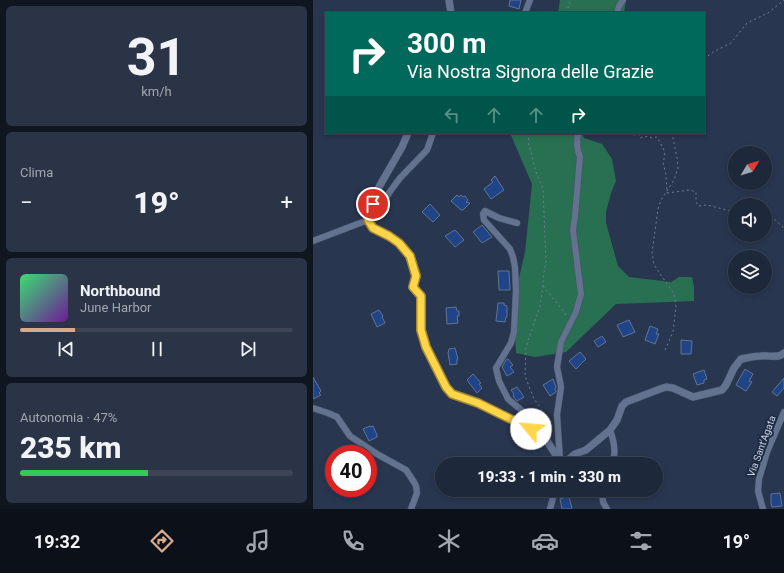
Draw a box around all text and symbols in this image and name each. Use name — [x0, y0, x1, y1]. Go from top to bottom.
text: 31 — [127, 27, 186, 88]
text: 300 m — [407, 27, 486, 60]
icon: right — [341, 28, 393, 80]
text: Via Nostra Signora delle Grazie — [407, 61, 654, 82]
text: km/h — [141, 84, 172, 99]
icon: left — [441, 104, 463, 126]
icon: ahead — [483, 104, 505, 126]
icon: ahead — [525, 104, 547, 126]
icon: right — [567, 104, 589, 126]
north arrow — [728, 146, 772, 190]
map controls — [728, 146, 772, 294]
text: Clima — [20, 165, 53, 180]
text: 19° — [133, 185, 180, 220]
pin — [356, 187, 390, 221]
text: − — [20, 190, 33, 215]
text: + — [281, 190, 293, 215]
icon: arrive — [362, 193, 384, 215]
button: sound — [728, 198, 772, 242]
button: layers — [728, 250, 772, 294]
text: Northbound — [80, 282, 161, 300]
text: June Harbor — [80, 300, 152, 315]
icon: previous — [55, 338, 77, 360]
icon: pause — [146, 338, 168, 360]
icon: next — [237, 338, 259, 360]
position arrow — [510, 408, 552, 450]
text: Autonomia · 47% — [20, 410, 117, 425]
street label: Via Sant'Agata — [745, 414, 778, 478]
text: 235 km — [20, 430, 122, 465]
speed limit sign: 40 — [325, 445, 377, 497]
text: 19:33 · 1 min · 330 m — [477, 468, 621, 486]
icon: directions — [148, 527, 176, 555]
icon: music — [244, 527, 272, 555]
icon: phone — [339, 527, 367, 555]
icon: climate — [435, 527, 463, 555]
icon: car — [531, 527, 559, 555]
icon: filters — [627, 527, 655, 555]
text: 19:32 — [34, 531, 80, 552]
text: 19° — [722, 531, 750, 552]

